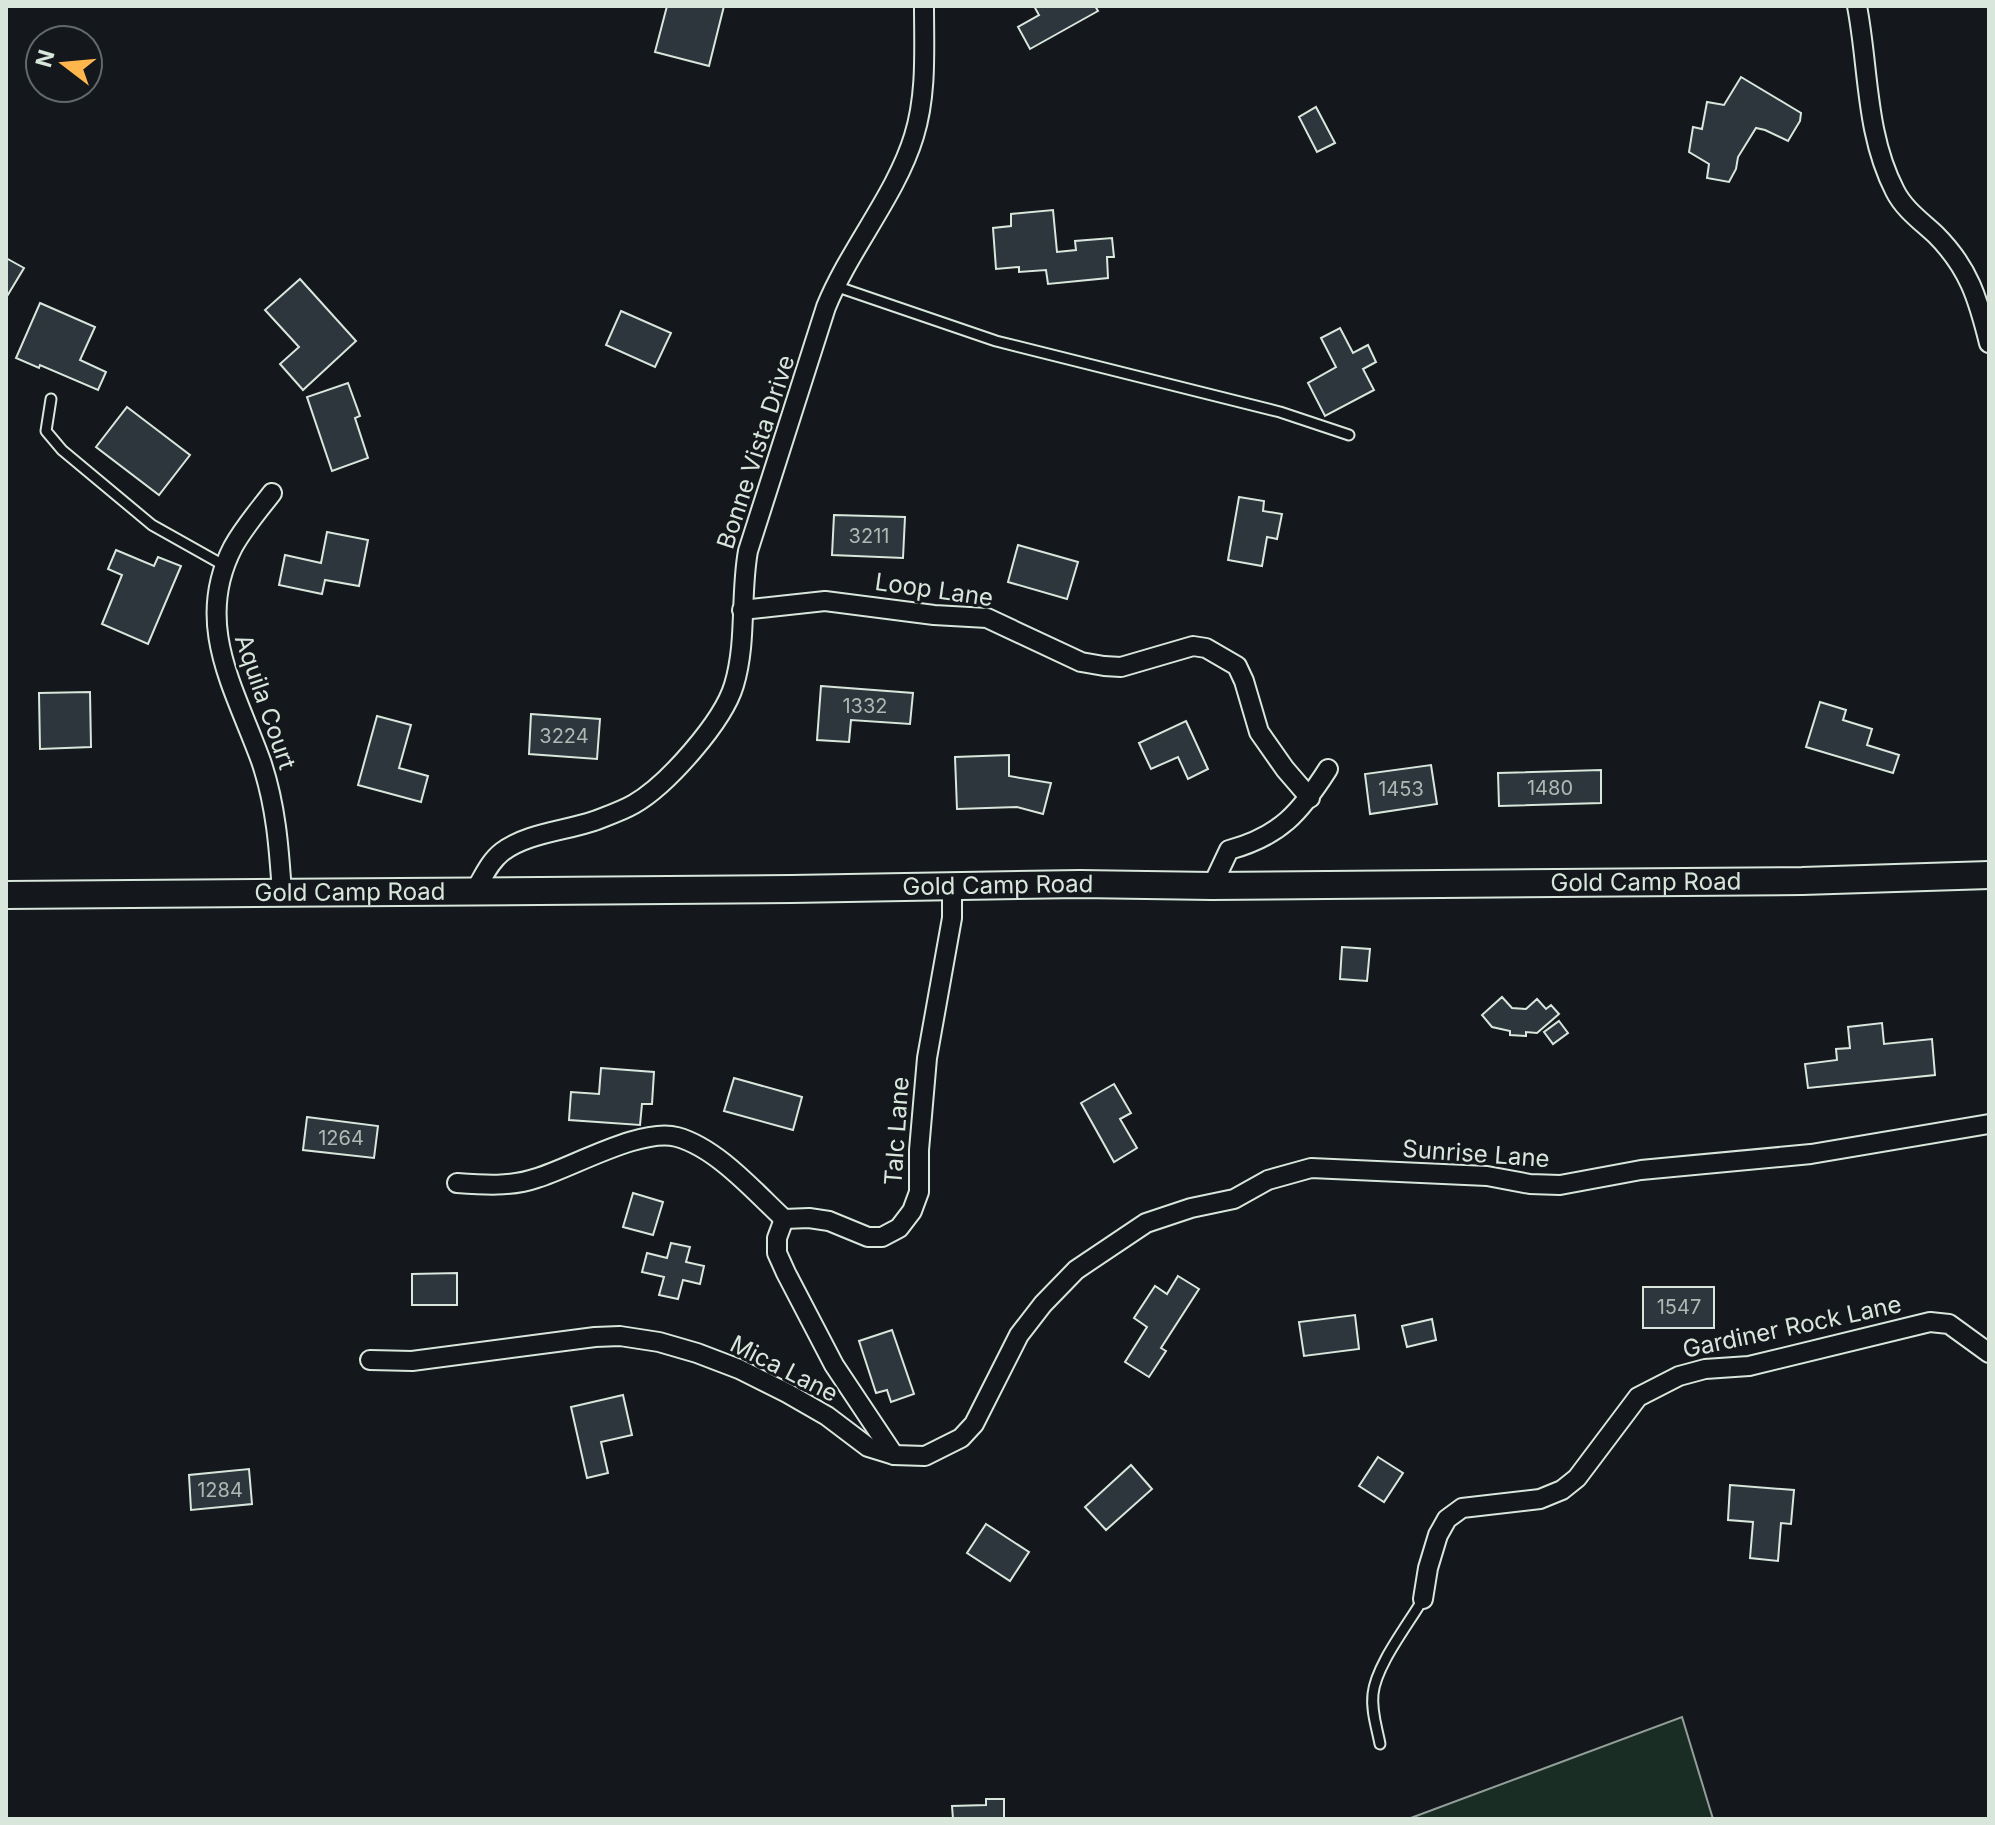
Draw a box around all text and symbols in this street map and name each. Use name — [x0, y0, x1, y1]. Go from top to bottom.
north arrow — [24, 24, 104, 104]
text: N — [30, 47, 60, 70]
street label: Bonne Vista Drive — [711, 351, 801, 552]
house number: 3211 — [849, 524, 889, 548]
street label: Loop Lane — [873, 567, 995, 612]
street label: Aquila Court — [229, 631, 302, 773]
house number: 1332 — [842, 694, 888, 718]
house number: 3224 — [539, 724, 589, 748]
house number: 1480 — [1527, 776, 1573, 800]
house number: 1453 — [1378, 777, 1424, 801]
street label: Gold Camp Road — [1550, 867, 1742, 897]
street label: Gold Camp Road — [902, 869, 1094, 901]
street label: Gold Camp Road — [254, 877, 446, 907]
street label: Talc Lane — [878, 1076, 915, 1186]
house number: 1264 — [318, 1126, 364, 1150]
street label: Sunrise Lane — [1401, 1134, 1551, 1173]
street label: Gardiner Rock Lane — [1680, 1289, 1904, 1364]
house number: 1547 — [1657, 1295, 1701, 1319]
street label: Mica Lane — [726, 1329, 843, 1408]
house number: 1284 — [197, 1478, 243, 1502]

